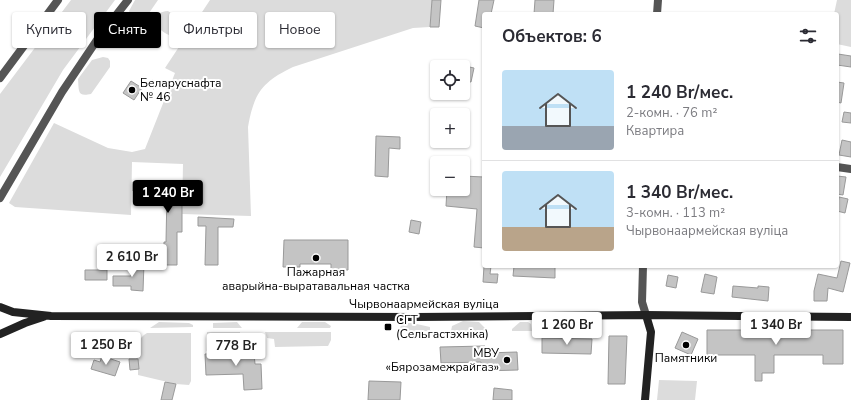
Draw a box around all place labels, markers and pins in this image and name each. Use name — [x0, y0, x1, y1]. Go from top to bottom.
place label: Беларуснафта № 46 — [140, 75, 222, 105]
marker: Беларуснафта № 46 — [127, 85, 137, 95]
pin: 1 240 Br — [127, 180, 209, 214]
pin: 2 610 Br — [91, 244, 173, 278]
marker: Пажарная аварыйна-выратавальная частка — [311, 253, 321, 263]
place label: Пажарная аварыйна-выратавальная частка — [222, 264, 410, 294]
place label: СГТ (Сельгастэхніка) — [396, 312, 489, 342]
pin: 1 260 Br — [526, 312, 608, 346]
pin: 1 340 Br — [735, 312, 817, 346]
marker: СГТ (Сельгастэхніка) — [383, 322, 393, 332]
pin: 1 250 Br — [65, 332, 147, 366]
pin: 778 Br — [203, 333, 269, 367]
marker: Памятники — [681, 340, 691, 350]
place label: МВУ «Бярозамежрайгаз» — [386, 345, 499, 375]
place label: Памятники — [655, 350, 717, 366]
marker: МВУ «Бярозамежрайгаз» — [502, 355, 512, 365]

